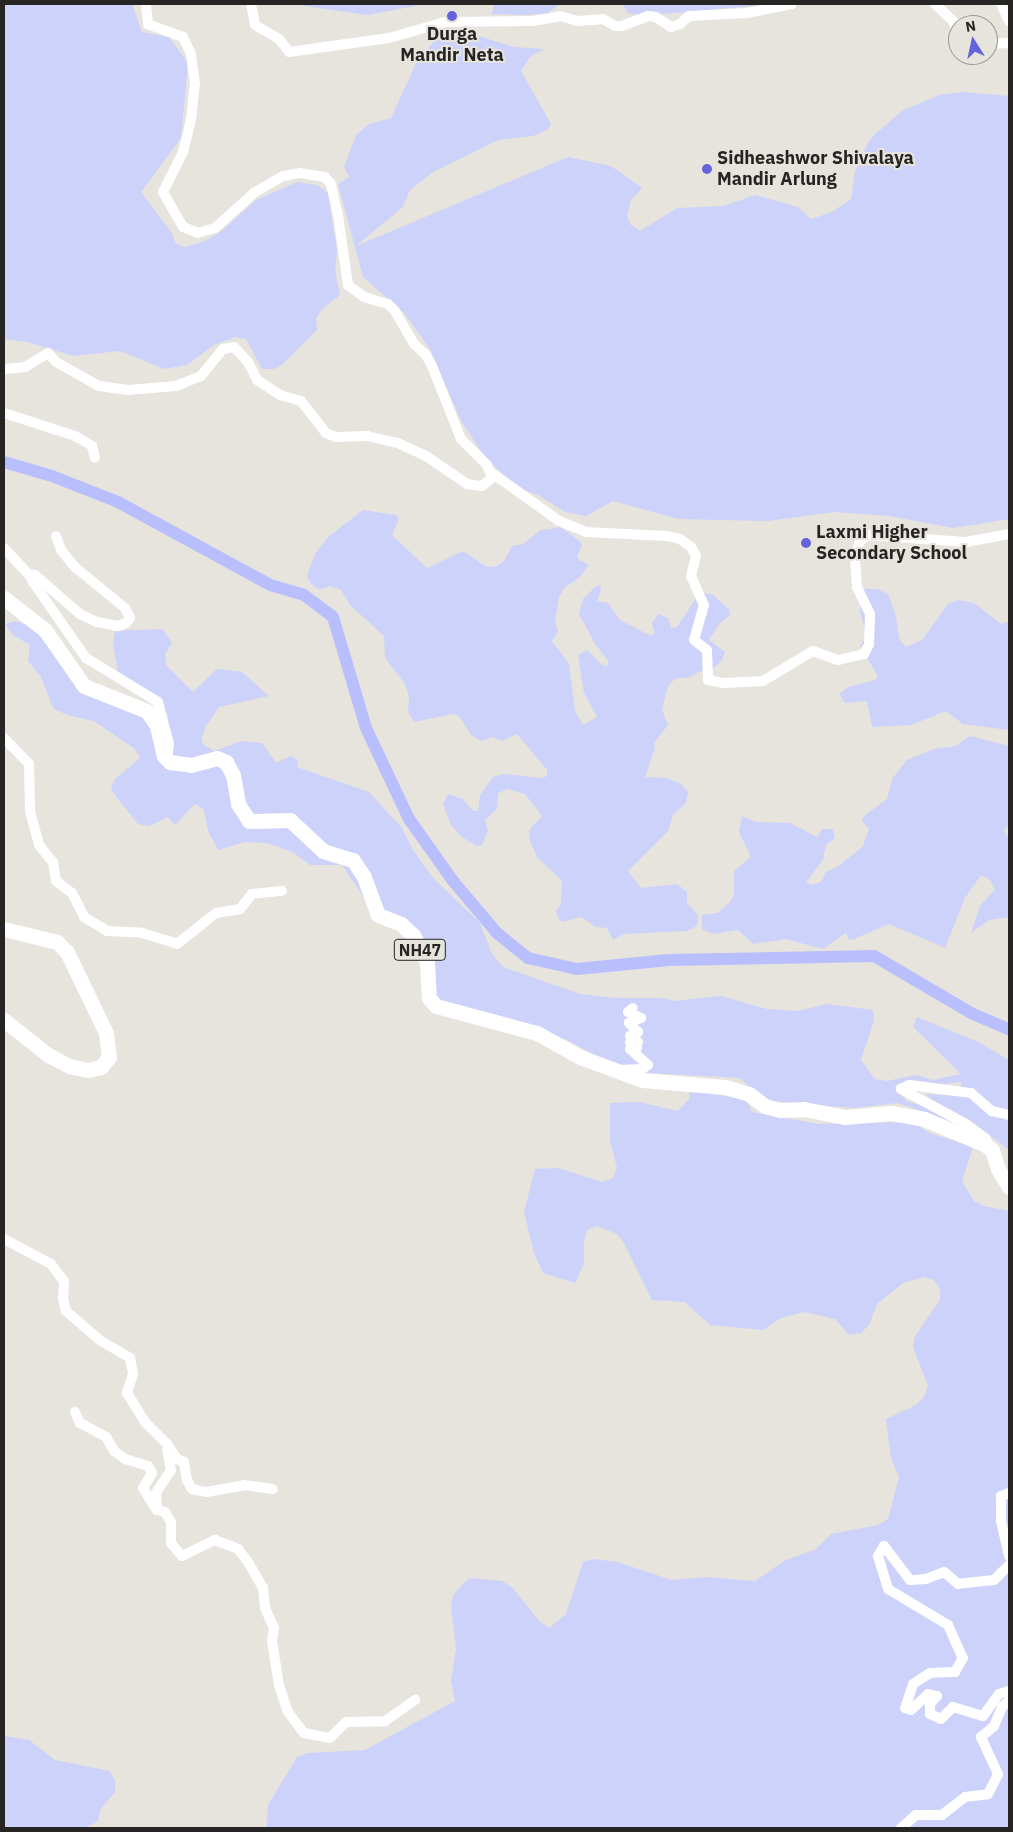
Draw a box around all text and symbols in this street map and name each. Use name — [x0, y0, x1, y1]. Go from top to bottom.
marker: Durga Mandir Neta — [446, 10, 458, 22]
north arrow — [948, 15, 998, 65]
text: N — [964, 16, 977, 36]
place label: Durga Mandir Neta — [400, 24, 504, 66]
place label: Sidheashwor Shivalaya Mandir Arlung — [717, 148, 914, 190]
marker: Sidheashwor Shivalaya Mandir Arlung — [701, 163, 713, 175]
place label: Laxmi Higher Secondary School — [816, 522, 967, 564]
marker: Laxmi Higher Secondary School — [800, 537, 812, 549]
road number: NH47 — [394, 936, 446, 964]

